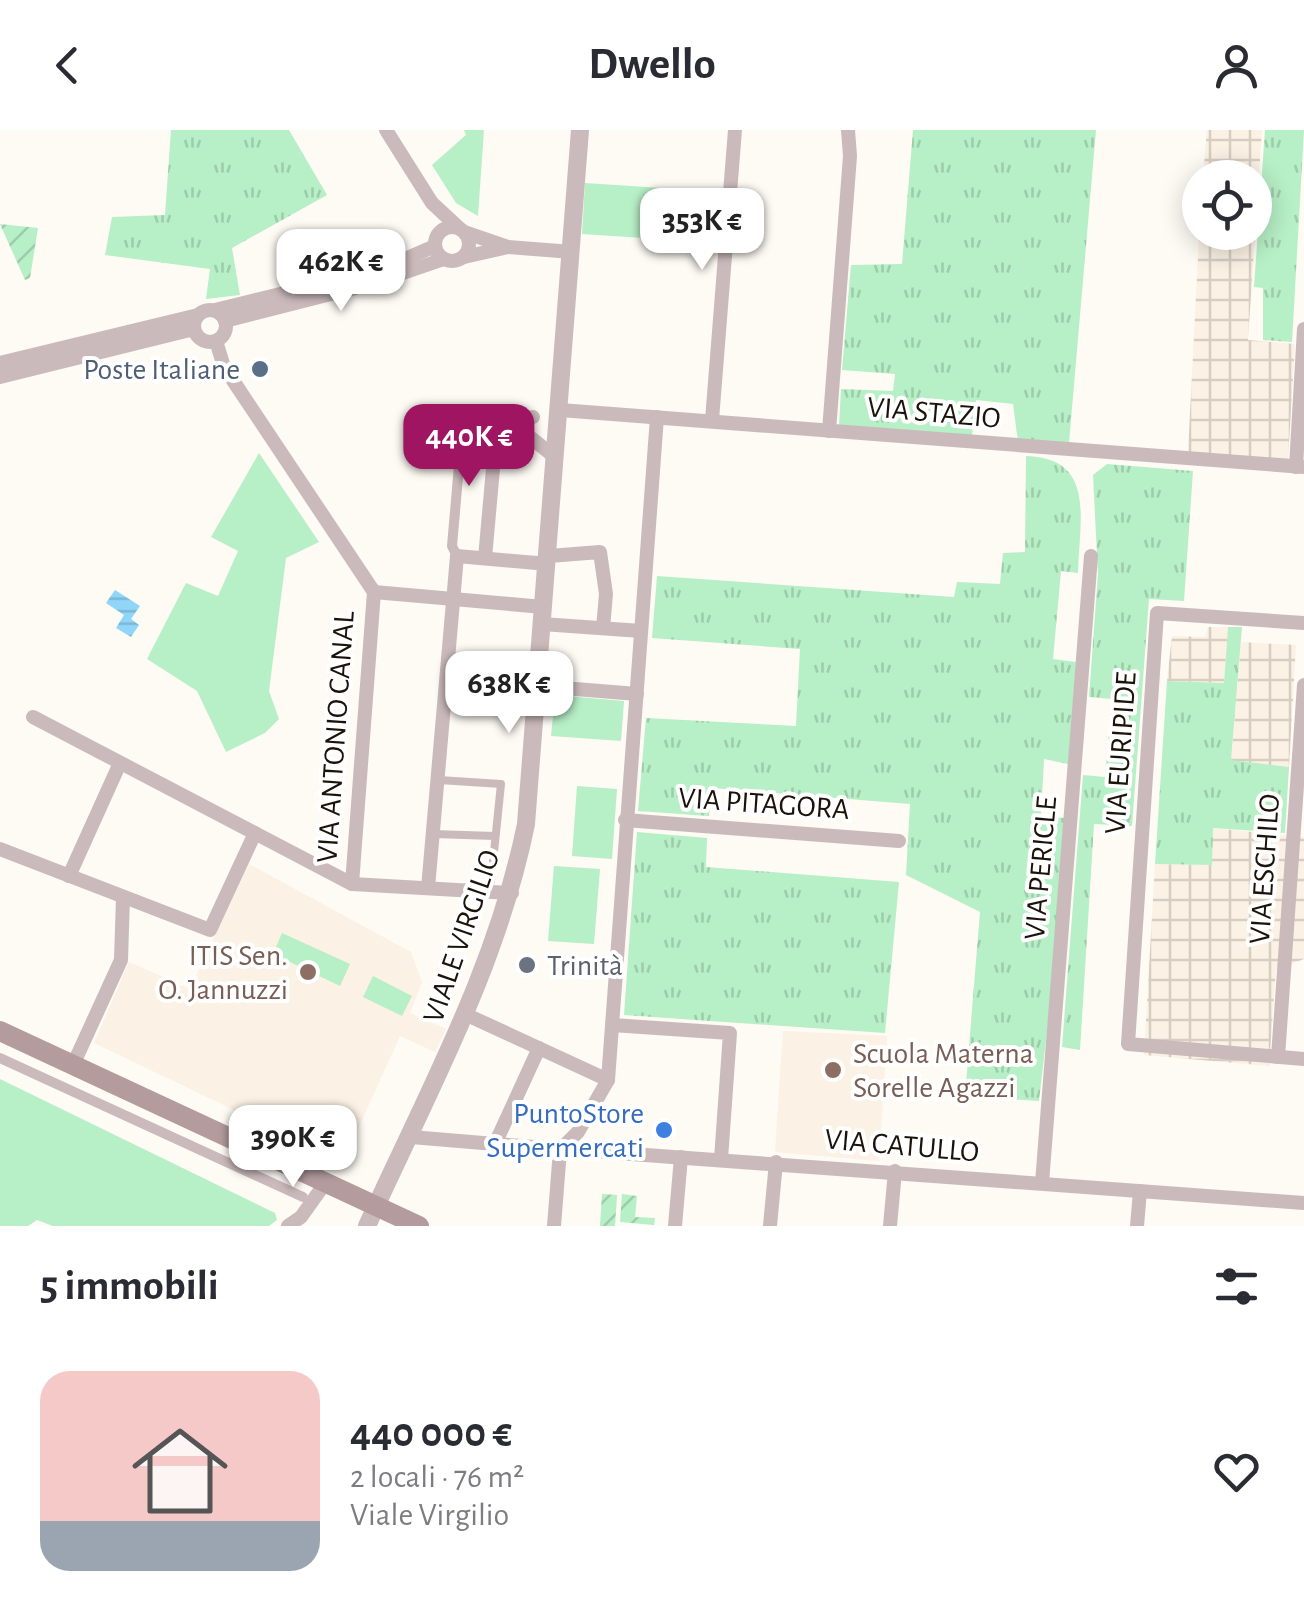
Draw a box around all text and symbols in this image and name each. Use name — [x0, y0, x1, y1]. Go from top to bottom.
icon: back — [40, 38, 95, 93]
icon: person — [1209, 38, 1264, 93]
text: Dwello — [588, 42, 716, 87]
map controls — [1182, 160, 1272, 250]
button: locate — [1182, 160, 1272, 250]
pin: 353K € — [621, 188, 783, 273]
text: 353K € — [662, 204, 742, 236]
pin: 462K € — [260, 229, 422, 314]
text: 462K € — [298, 245, 384, 277]
place label: Poste Italiane — [83, 355, 240, 385]
marker: Poste Italiane — [249, 358, 271, 380]
street label: VIA STAZIO — [866, 392, 1002, 434]
pin: 440K € — [388, 404, 550, 489]
text: 440K € — [425, 420, 513, 452]
street label: VIA ANTONIO CANAL — [312, 610, 360, 864]
pin: 638K € — [428, 651, 590, 736]
text: 638K € — [467, 667, 551, 699]
street label: VIA EURIPIDE — [1100, 671, 1142, 835]
street label: VIA PITAGORA — [677, 783, 851, 825]
street label: VIA ESCHILO — [1245, 793, 1285, 945]
street label: VIA PERICLE — [1020, 795, 1062, 941]
street label: VIALE VIRGILIO — [418, 846, 506, 1027]
place label: ITIS Sen. O. Jannuzzi — [158, 941, 288, 1005]
place label: Trinità — [547, 951, 623, 981]
marker: Trinità — [516, 954, 538, 976]
marker: ITIS Sen. O. Jannuzzi — [297, 961, 319, 983]
place label: Scuola Materna Sorelle Agazzi — [853, 1039, 1034, 1103]
marker: Scuola Materna Sorelle Agazzi — [822, 1059, 844, 1081]
place label: PuntoStore Supermercati — [486, 1099, 644, 1163]
pin: 390K € — [212, 1105, 374, 1190]
marker: PuntoStore Supermercati — [653, 1119, 675, 1141]
text: 390K € — [251, 1121, 335, 1153]
street label: VIA CATULLO — [823, 1124, 980, 1168]
icon: filters — [1209, 1259, 1264, 1314]
text: 5 immobili — [40, 1265, 219, 1307]
icon: home — [120, 1411, 240, 1531]
text: 440 000 € — [350, 1412, 512, 1454]
icon: heart — [1209, 1444, 1264, 1499]
text: 2 locali · 76 m² — [350, 1461, 524, 1493]
text: Viale Virgilio — [350, 1499, 509, 1531]

